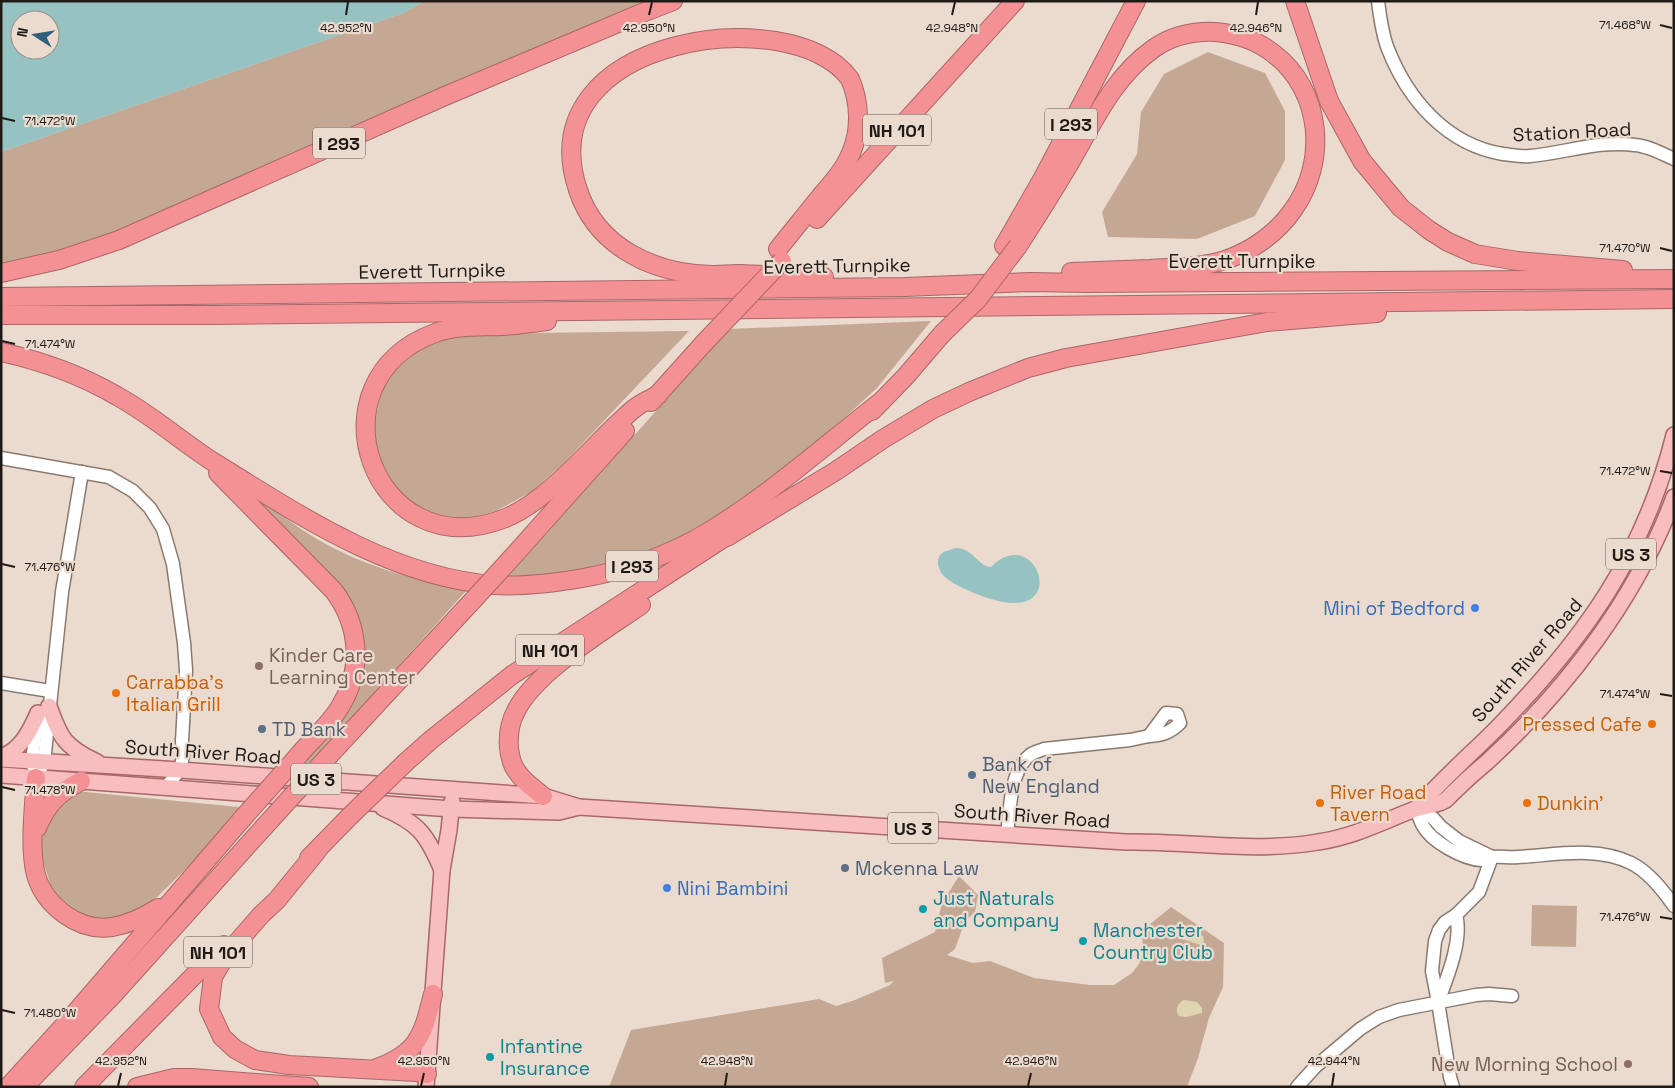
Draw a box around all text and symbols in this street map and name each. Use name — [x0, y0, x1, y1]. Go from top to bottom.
north arrow — [10, 10, 60, 60]
text: 71.468°W — [1599, 17, 1652, 33]
text: 42.952°N — [320, 20, 372, 36]
text: 42.950°N — [623, 20, 675, 36]
text: 42.948°N — [926, 20, 978, 36]
text: 42.946°N — [1230, 20, 1282, 36]
text: N — [13, 26, 32, 39]
road number: I 293 — [1045, 108, 1097, 140]
text: 71.472°W — [25, 113, 76, 129]
road number: NH 101 — [863, 114, 931, 146]
street label: Station Road — [1512, 116, 1632, 148]
road number: I 293 — [313, 128, 365, 158]
text: 71.470°W — [1599, 240, 1651, 256]
street label: Everett Turnpike — [1168, 249, 1316, 274]
street label: Everett Turnpike — [763, 252, 911, 280]
street label: Everett Turnpike — [358, 257, 506, 285]
text: 71.474°W — [25, 336, 76, 352]
text: 71.472°W — [1600, 463, 1651, 479]
road number: US 3 — [1606, 538, 1656, 570]
road number: I 293 — [606, 550, 658, 582]
text: 71.476°W — [25, 559, 76, 575]
street label: South River Road — [1466, 593, 1588, 727]
place label: Mini of Bedford — [1323, 596, 1465, 621]
marker: Mini of Bedford — [1469, 602, 1481, 614]
road number: NH 101 — [516, 634, 584, 666]
place label: Kinder Care Learning Center — [269, 643, 415, 690]
marker: Kinder Care Learning Center — [253, 660, 265, 672]
place label: Carrabba's Italian Grill — [126, 670, 224, 717]
text: 71.474°W — [1600, 686, 1651, 702]
marker: Carrabba's Italian Grill — [110, 687, 122, 699]
place label: Pressed Cafe — [1522, 712, 1642, 737]
place label: TD Bank — [272, 717, 346, 742]
marker: Pressed Cafe — [1646, 718, 1658, 730]
marker: TD Bank — [256, 723, 268, 735]
street label: South River Road — [124, 734, 282, 770]
place label: Bank of New England — [982, 752, 1100, 799]
road number: US 3 — [291, 764, 341, 794]
marker: Bank of New England — [966, 769, 978, 781]
place label: River Road Tavern — [1330, 780, 1426, 827]
text: 71.478°W — [24, 782, 76, 798]
place label: Dunkin' — [1537, 791, 1604, 816]
marker: River Road Tavern — [1314, 797, 1326, 809]
marker: Dunkin' — [1521, 797, 1533, 809]
street label: South River Road — [953, 798, 1111, 834]
road number: US 3 — [888, 812, 938, 844]
place label: Mckenna Law — [855, 856, 979, 881]
marker: Mckenna Law — [839, 862, 851, 874]
place label: Nini Bambini — [677, 876, 788, 901]
marker: Nini Bambini — [661, 882, 673, 894]
place label: Just Naturals and Company — [933, 886, 1059, 933]
marker: Just Naturals and Company — [917, 903, 929, 915]
text: 71.476°W — [1600, 909, 1651, 925]
place label: Manchester Country Club — [1093, 918, 1213, 965]
marker: Manchester Country Club — [1077, 935, 1089, 947]
road number: NH 101 — [184, 936, 252, 968]
text: 71.480°W — [24, 1005, 77, 1021]
place label: Infantine Insurance — [500, 1034, 590, 1081]
marker: Infantine Insurance — [484, 1051, 496, 1063]
place label: New Morning School — [1431, 1052, 1618, 1077]
text: 42.952°N — [95, 1053, 147, 1069]
text: 42.950°N — [398, 1053, 450, 1069]
text: 42.948°N — [701, 1053, 753, 1069]
text: 42.946°N — [1005, 1053, 1057, 1069]
text: 42.944°N — [1308, 1053, 1360, 1069]
marker: New Morning School — [1622, 1058, 1634, 1070]

